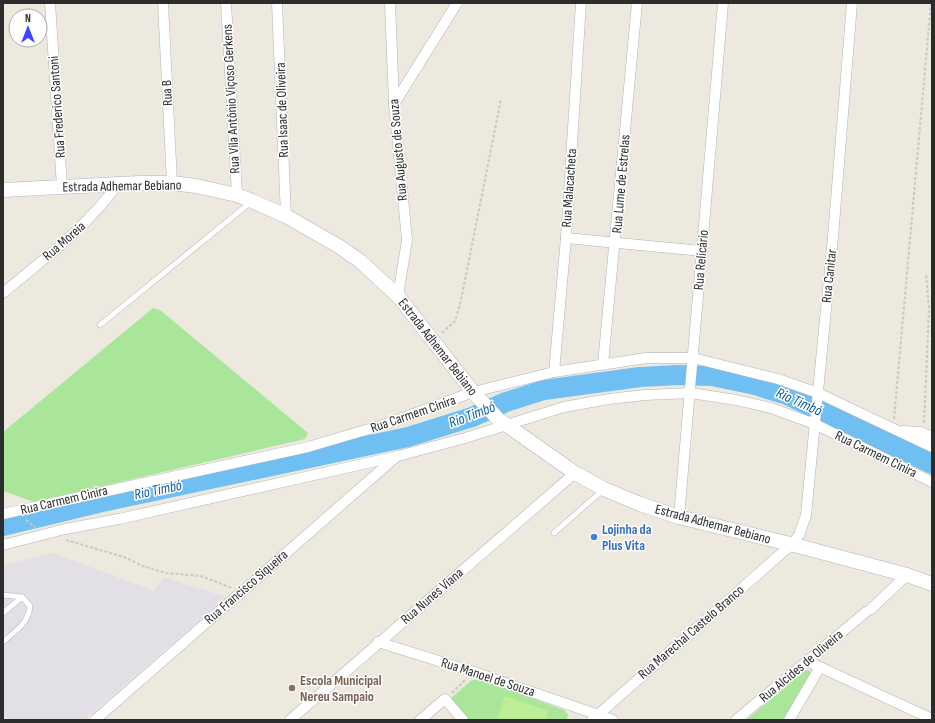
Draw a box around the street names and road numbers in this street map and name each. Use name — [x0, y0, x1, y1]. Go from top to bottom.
street label: Rua Vila Antônio Viçoso Gerkens — [219, 24, 243, 174]
street label: Rua Frederico Santoni — [45, 55, 69, 159]
street label: Rua Isaac de Oliveira — [272, 62, 292, 158]
street label: Rua B — [158, 79, 176, 107]
street label: Rua Augusto de Souza — [385, 98, 411, 202]
street label: Rua Lume de Estrelas — [608, 134, 634, 234]
street label: Rua Malacacheta — [558, 148, 580, 228]
street label: Estrada Adhemar Bebiano — [62, 176, 182, 196]
street label: Rua Moreia — [39, 218, 89, 264]
street label: Rua Relicário — [690, 229, 712, 291]
street label: Rua Canitar — [818, 248, 840, 304]
street label: Estrada Adhemar Bebiano — [395, 295, 481, 399]
street label: Rua Carmem Cinira — [368, 391, 458, 437]
street label: Rua Carmem Cinira — [832, 427, 920, 481]
street label: Rua Carmem Cinira — [19, 482, 109, 518]
street label: Estrada Adhemar Bebiano — [653, 500, 773, 548]
street label: Rua Francisco Siqueira — [201, 546, 291, 628]
street label: Rua Nunes Viana — [397, 564, 467, 628]
street label: Rua Marechal Castelo Branco — [634, 581, 748, 683]
street label: Rua Alcides de Oliveira — [756, 626, 846, 706]
street label: Rua Manoel de Souza — [439, 654, 537, 700]

